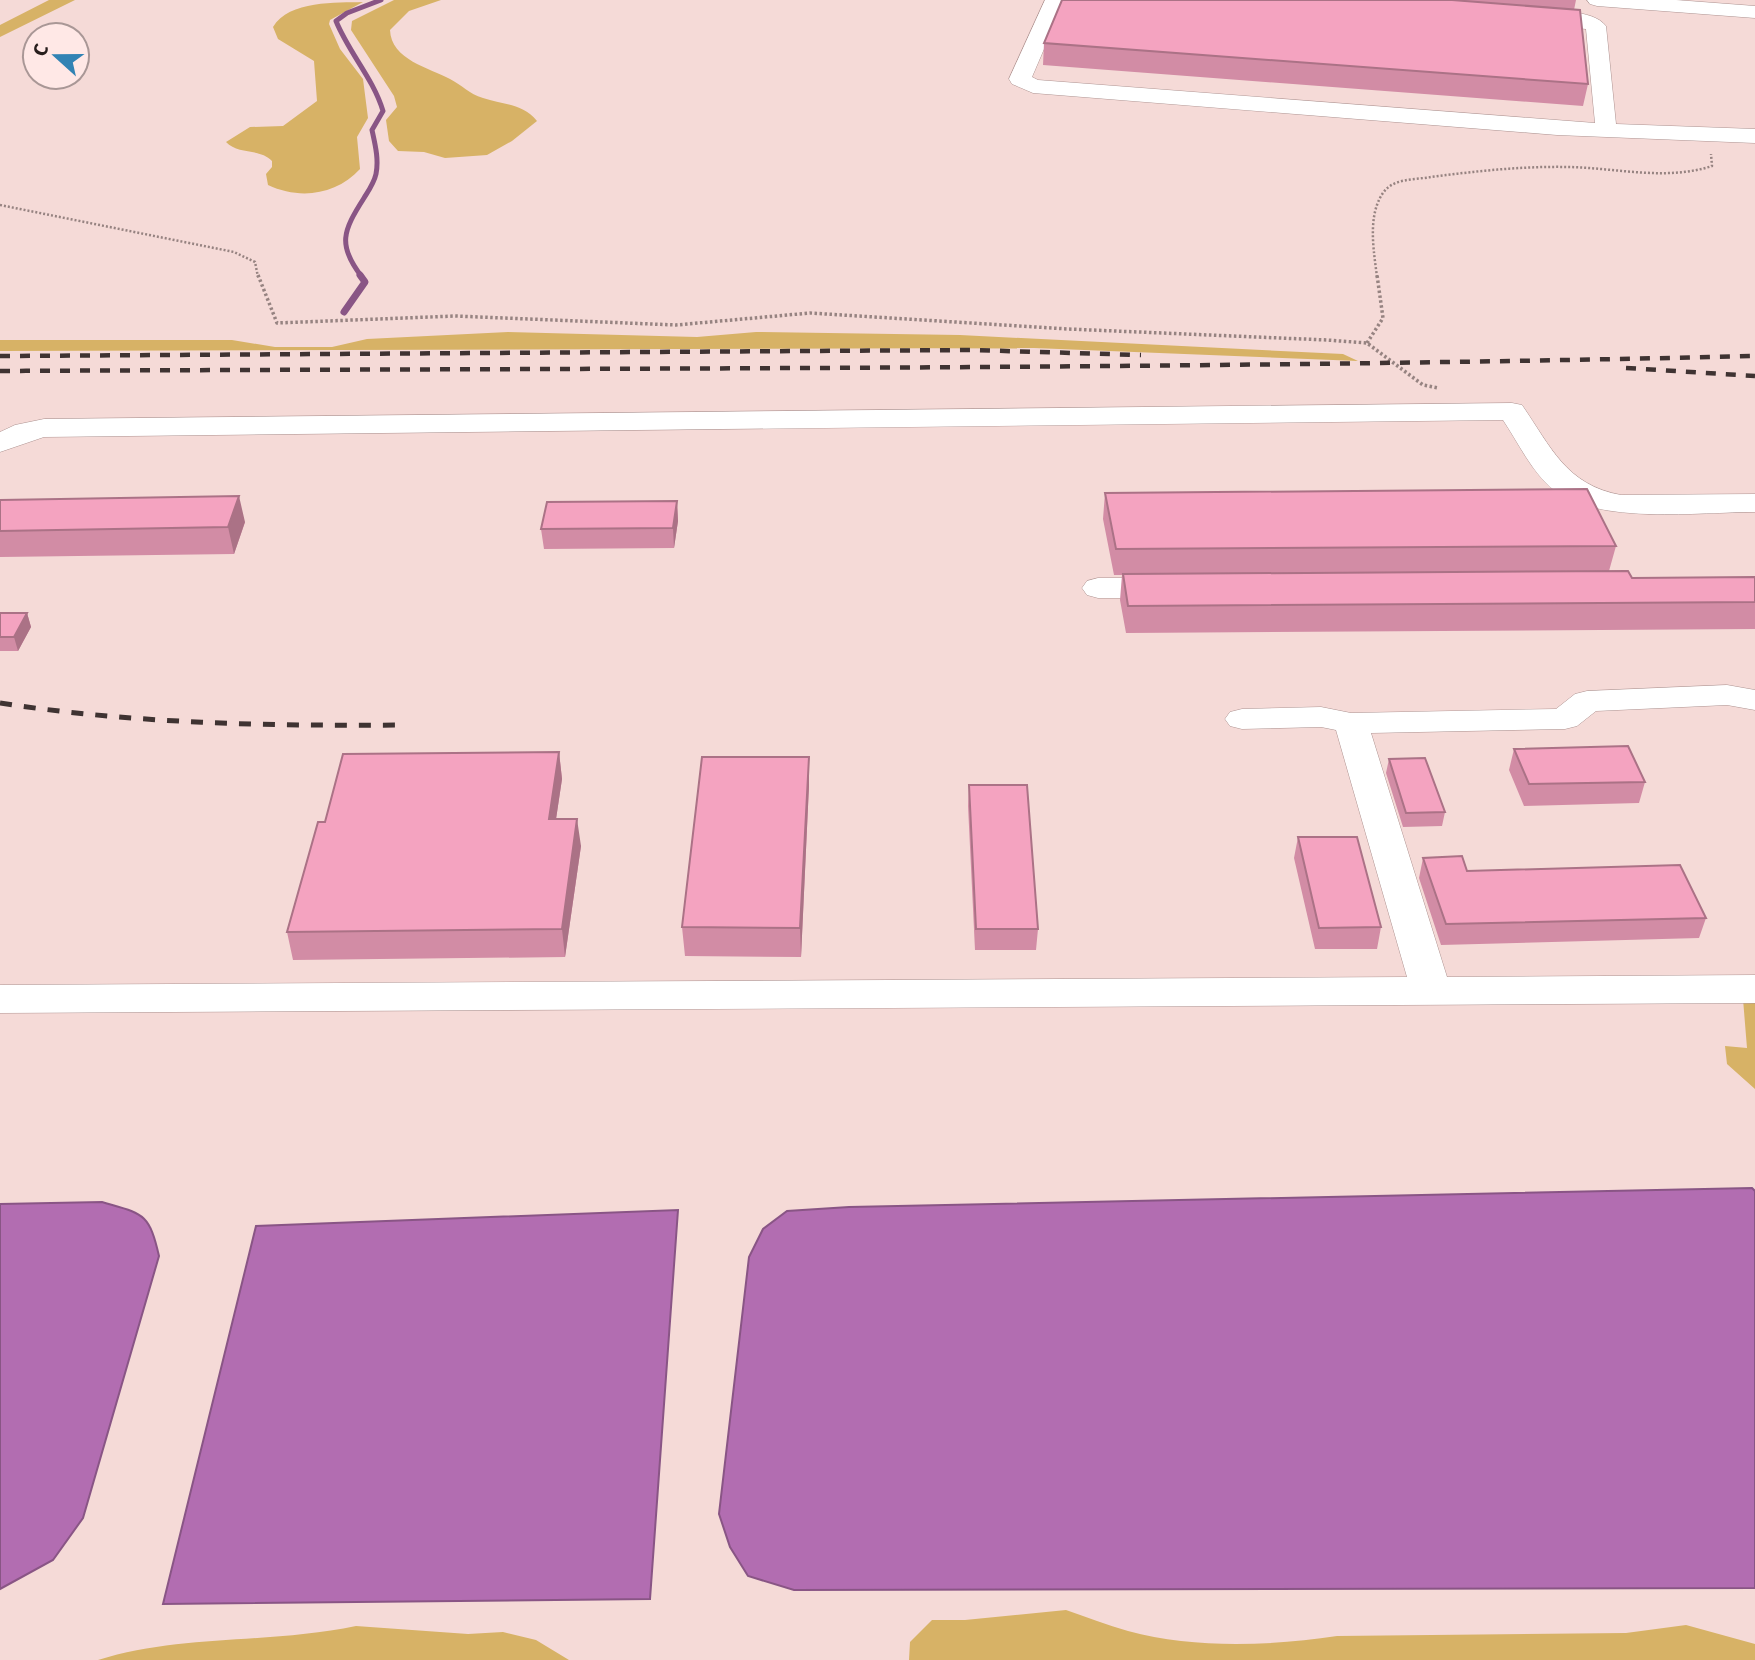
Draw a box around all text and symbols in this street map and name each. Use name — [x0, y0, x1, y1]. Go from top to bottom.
north arrow — [21, 21, 91, 91]
text: С — [28, 41, 53, 59]

